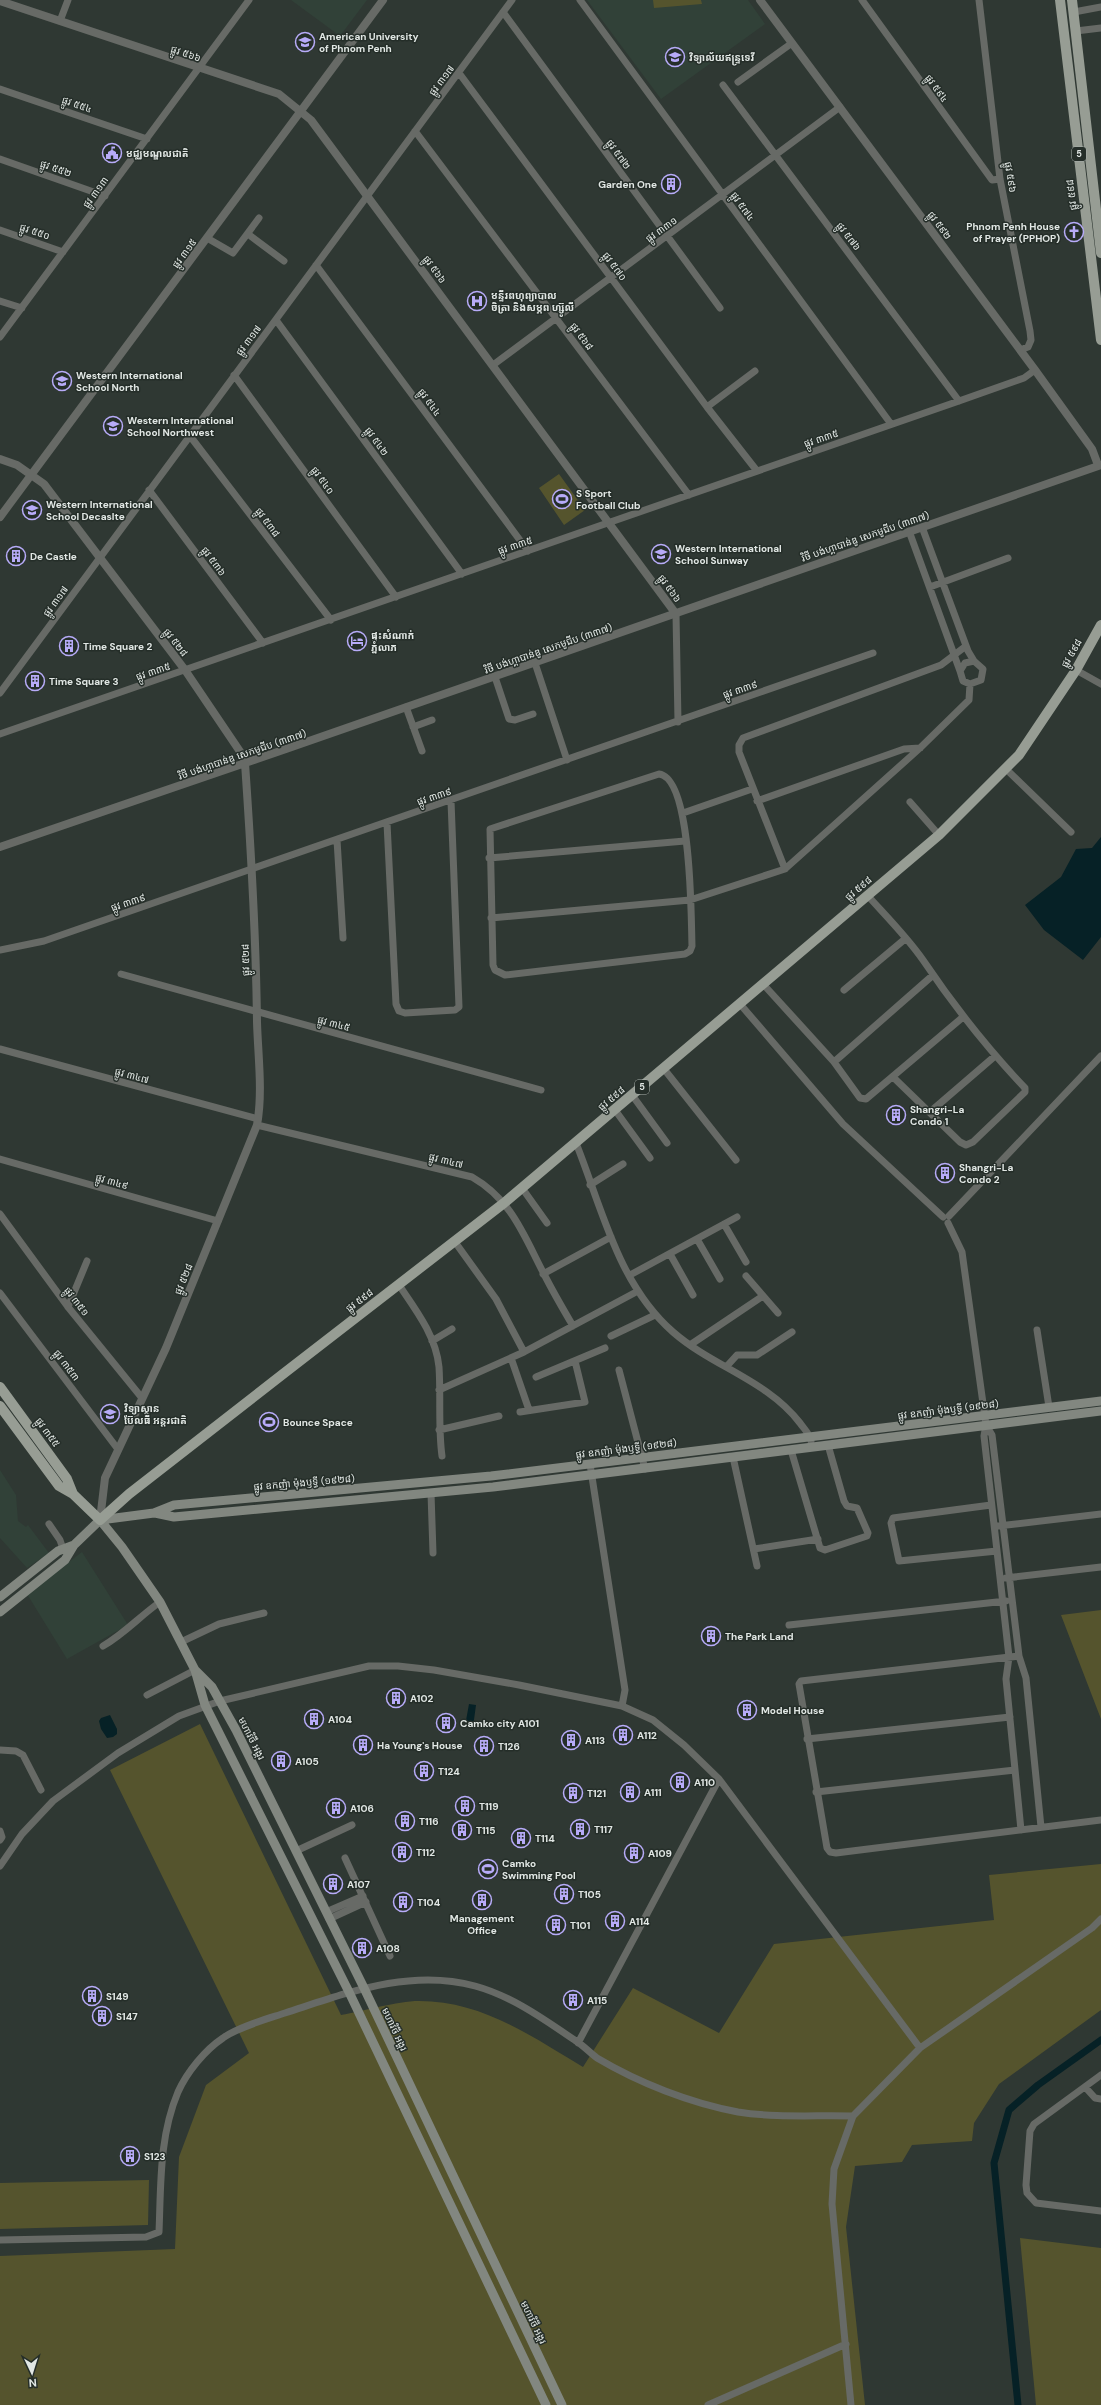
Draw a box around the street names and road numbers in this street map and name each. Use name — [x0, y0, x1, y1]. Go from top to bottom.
street label: ផ្លូវ ៥៦៦ — [168, 42, 203, 67]
street label: ផ្លូវ ៣១៧ — [426, 62, 460, 100]
street label: ផ្លូវ ៥៩៤ — [920, 72, 951, 107]
street label: ផ្លូវ ៥៥៤ — [59, 93, 94, 119]
street label: ផ្លូវ ៥៧២ — [601, 137, 634, 174]
road number: 5 — [1072, 147, 1086, 161]
street label: ផ្លូវ ៥៥២ — [37, 157, 73, 183]
street label: ផ្លូវ ៥៩៦ — [999, 161, 1019, 194]
street label: ផ្លូវ ៣១៣ — [80, 174, 114, 212]
street label: ផ្លូវ ៥៩៨ — [1063, 178, 1083, 211]
street label: ផ្លូវ ៥៧៤ — [725, 189, 757, 225]
street label: ផ្លូវ ៥៩២ — [922, 208, 955, 244]
street label: ផ្លូវ ៣៣១ — [643, 214, 681, 248]
street label: ផ្លូវ ៥៧៦ — [831, 219, 864, 255]
street label: ផ្លូវ ៥៥០ — [17, 220, 52, 245]
street label: ផ្លូវ ៣១៥ — [169, 236, 202, 272]
street label: ផ្លូវ ៥៧០ — [597, 249, 630, 285]
street label: ផ្លូវ ៥៦៦ — [418, 253, 449, 288]
street label: ផ្លូវ ៥៦៨ — [565, 320, 596, 355]
street label: ផ្លូវ ៣១៧ — [233, 322, 267, 360]
street label: ផ្លូវ ៥៤៤ — [413, 386, 444, 421]
street label: ផ្លូវ ៥៤២ — [359, 424, 391, 460]
street label: ផ្លូវ ៣៣៥ — [802, 426, 841, 453]
street label: ផ្លូវ ៥៤០ — [306, 464, 337, 499]
street label: ផ្លូវ ៥៣៨ — [250, 505, 283, 541]
street label: វិថី បង់ហ្គាបាន់ឌូ សេកមូជីប (៣៣៧) — [799, 508, 931, 565]
street label: ផ្លូវ ៣៣៥ — [496, 533, 535, 560]
street label: ផ្លូវ ៥៣៦ — [196, 544, 229, 580]
street label: ផ្លូវ ៥៦៦ — [653, 572, 684, 607]
street label: ផ្លូវ ៣១៧ — [40, 583, 73, 621]
street label: វិថី បង់ហ្គាបាន់ឌូ សេកមូជីប (៣៣៧) — [482, 620, 614, 677]
street label: ផ្លូវ ៥២៨ — [158, 626, 191, 661]
street label: ផ្លូវ ៥៩៨ — [1058, 636, 1087, 672]
street label: ផ្លូវ ៣៣៥ — [134, 659, 173, 686]
street label: ផ្លូវ ៣៣៩ — [721, 677, 760, 704]
street label: វិថី បង់ហ្គាបាន់ឌូ សេកមូជីប (៣៣៧) — [176, 726, 308, 783]
street label: ផ្លូវ ៣៣៩ — [415, 784, 454, 811]
street label: ផ្លូវ ៥៩៨ — [842, 873, 876, 906]
street label: ផ្លូវ ៣៣៩ — [109, 890, 148, 917]
street label: ផ្លូវ ៥២៨ — [238, 943, 256, 976]
street label: ផ្លូវ ៣៤៥ — [315, 1013, 352, 1037]
street label: ផ្លូវ ៣៤៧ — [112, 1065, 150, 1089]
road number: 5 — [635, 1080, 649, 1094]
street label: ផ្លូវ ៥៩៨ — [595, 1083, 629, 1116]
street label: ផ្លូវ ៣៤៧ — [427, 1150, 464, 1174]
street label: ផ្លូវ ៣៤៩ — [93, 1171, 130, 1195]
street label: ផ្លូវ ៥២៨ — [171, 1262, 198, 1298]
street label: ផ្លូវ ៣៥១ — [59, 1284, 92, 1320]
street label: ផ្លូវ ៥៩៨ — [343, 1286, 378, 1317]
street label: ផ្លូវ ៣៥៣ — [48, 1347, 83, 1385]
street label: ផ្លូវ ឧកញ៉ា ម៉ុងឫទ្ធី (១៩២៨) — [897, 1397, 1000, 1425]
street label: ផ្លូវ ៣៥៥ — [30, 1415, 63, 1451]
street label: ផ្លូវ ឧកញ៉ា ម៉ុងឫទ្ធី (១៩២៨) — [575, 1436, 678, 1464]
street label: ផ្លូវ ឧកញ៉ា ម៉ុងឫទ្ធី (១៩២៨) — [253, 1472, 356, 1496]
street label: មហាវិថី អង្គរ — [235, 1714, 268, 1762]
street label: មហាវិថី អង្គរ — [379, 2005, 411, 2053]
street label: មហាវិថី អង្គរ — [517, 2298, 550, 2346]

